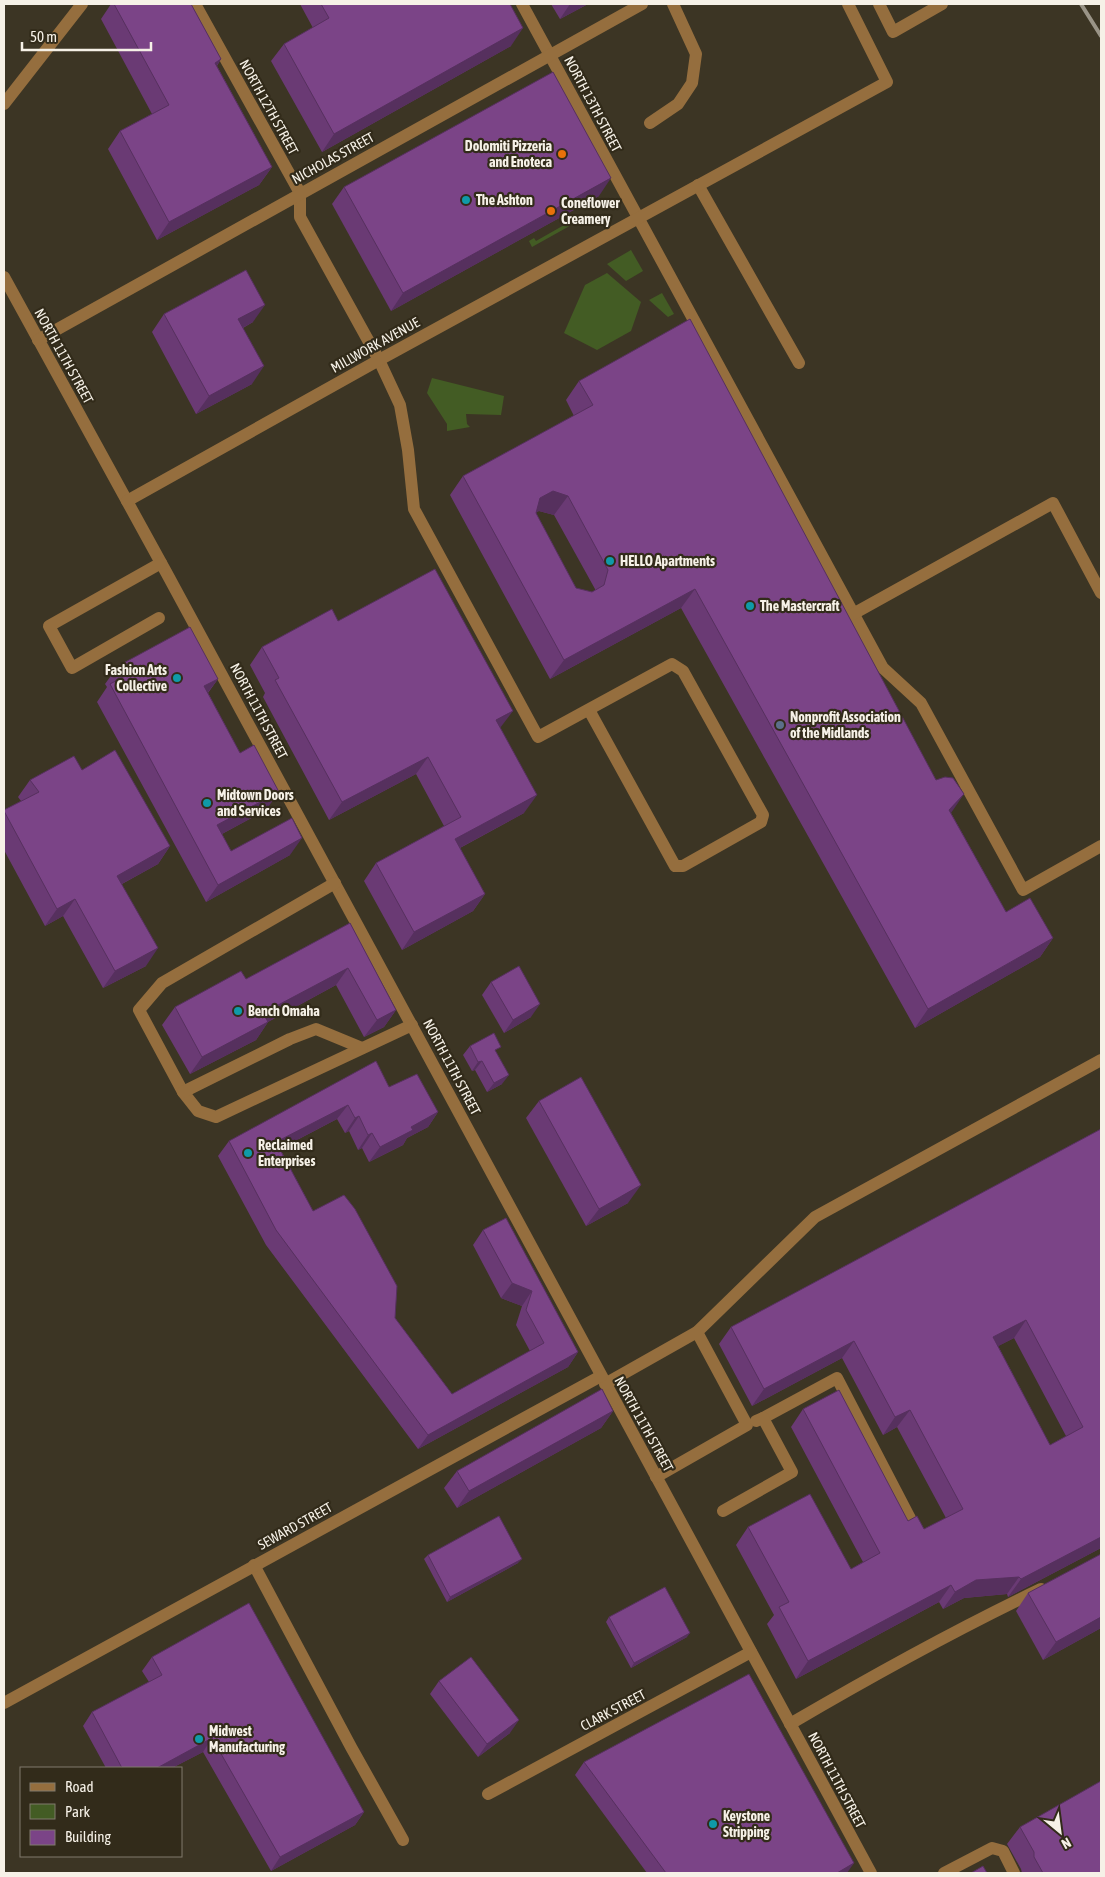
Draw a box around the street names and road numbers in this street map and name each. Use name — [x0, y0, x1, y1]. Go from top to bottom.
street label: NORTH 13TH STREET — [561, 53, 625, 155]
street label: NORTH 12TH STREET — [236, 57, 302, 157]
street label: NICHOLAS STREET — [289, 129, 377, 187]
street label: NORTH 11TH STREET — [31, 306, 97, 406]
street label: MILLWORK AVENUE — [328, 314, 422, 376]
street label: NORTH 11TH STREET — [227, 660, 291, 762]
street label: NORTH 11TH STREET — [420, 1016, 484, 1118]
street label: NORTH 11TH STREET — [611, 1374, 677, 1474]
street label: SEWARD STREET — [255, 1499, 335, 1553]
street label: CLARK STREET — [578, 1686, 648, 1734]
street label: NORTH 11TH STREET — [805, 1729, 869, 1831]

